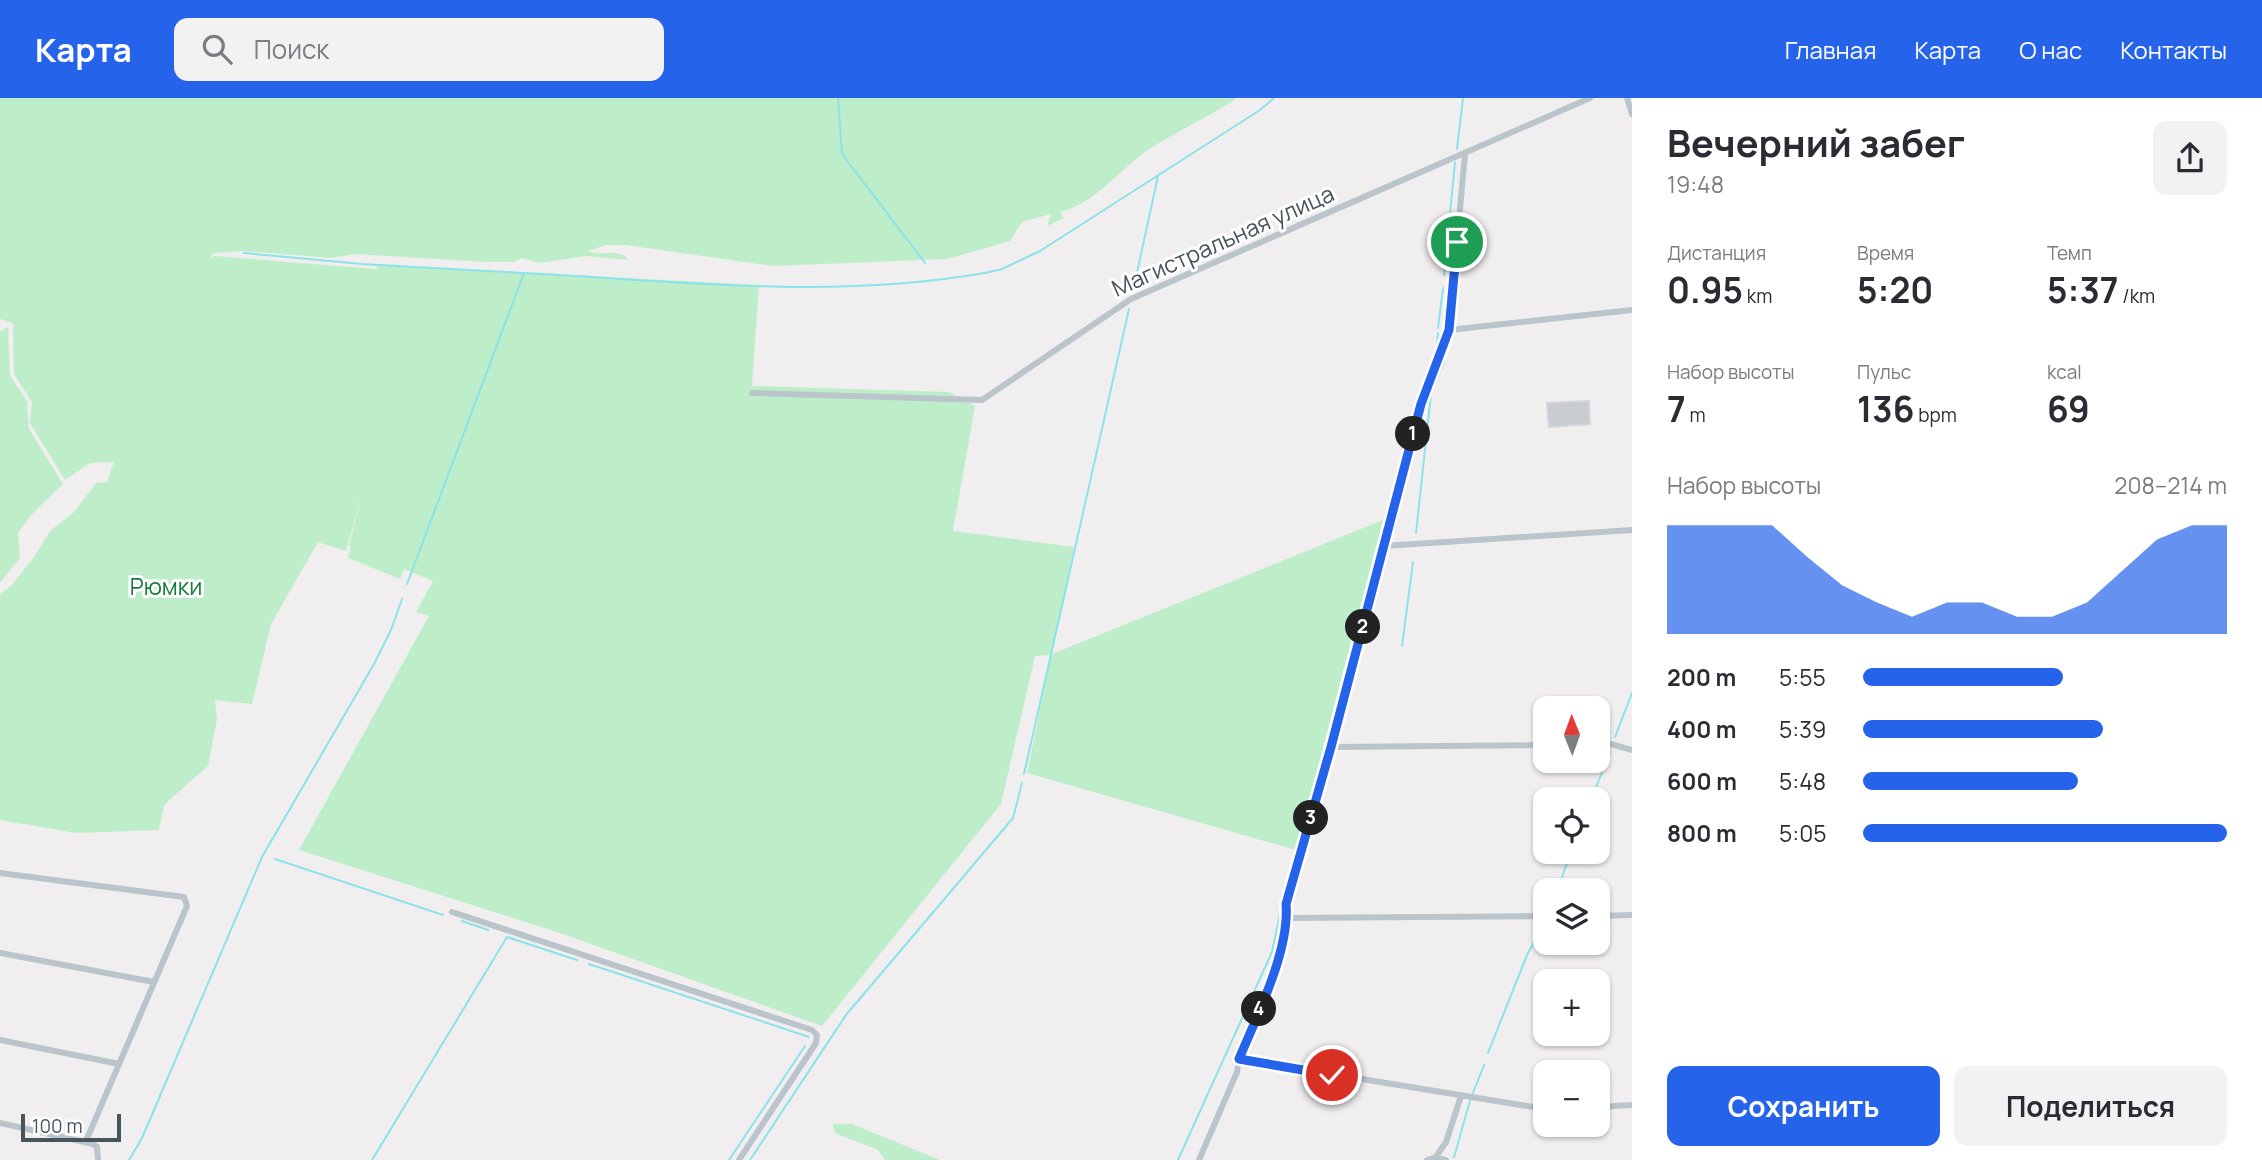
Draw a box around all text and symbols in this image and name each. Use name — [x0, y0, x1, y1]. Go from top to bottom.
search box — [174, 18, 664, 81]
text: Карта — [35, 27, 132, 72]
icon: search — [198, 30, 236, 68]
text: Поиск — [254, 31, 329, 67]
text: Главная — [1785, 33, 1876, 66]
text: Карта — [1914, 33, 1981, 66]
text: О нас — [2019, 33, 2082, 66]
text: Контакты — [2120, 33, 2227, 66]
text: Вечерний забег — [1667, 116, 1965, 168]
button: share — [2153, 121, 2227, 195]
text: 19:48 — [1667, 168, 1724, 200]
street label: Магистральная улица — [1106, 177, 1339, 304]
pin — [1427, 212, 1487, 272]
icon: arrive — [1438, 223, 1476, 261]
text: Дистанция — [1667, 240, 1766, 266]
text: Время — [1857, 240, 1914, 266]
text: Темп — [2047, 240, 2092, 266]
text: 0.95 — [1667, 266, 1743, 314]
text: 5:20 — [1857, 266, 1933, 314]
text: 5:37 — [2047, 266, 2119, 314]
text: km — [1743, 283, 1772, 309]
text: /km — [2119, 283, 2155, 309]
text: Набор высоты — [1667, 359, 1794, 385]
text: Пульс — [1857, 359, 1911, 385]
text: kcal — [2047, 359, 2082, 385]
text: 7 — [1667, 385, 1686, 433]
text: 136 — [1857, 385, 1914, 433]
text: 69 — [2047, 385, 2090, 433]
text: m — [1686, 402, 1706, 428]
text: bpm — [1914, 402, 1957, 428]
pin: 1 — [1396, 416, 1430, 452]
text: 1 — [1408, 420, 1417, 446]
text: Набор высоты — [1667, 469, 1821, 501]
text: 208–214 m — [2114, 469, 2227, 501]
park label: Рюмки — [130, 570, 202, 602]
pin: 2 — [1346, 610, 1380, 644]
text: 2 — [1357, 613, 1368, 639]
text: 200 m — [1667, 661, 1736, 693]
text: 5:55 — [1779, 661, 1826, 693]
north arrow — [1533, 696, 1610, 774]
map controls — [1533, 696, 1610, 1137]
text: 400 m — [1667, 713, 1737, 745]
text: 5:39 — [1779, 713, 1826, 745]
text: 600 m — [1667, 765, 1737, 797]
text: 5:48 — [1779, 765, 1826, 797]
button: locate — [1533, 787, 1610, 864]
pin: 3 — [1294, 800, 1328, 836]
text: 3 — [1305, 804, 1316, 830]
text: 800 m — [1667, 817, 1737, 849]
text: 5:05 — [1779, 817, 1826, 849]
button: layers — [1533, 878, 1610, 955]
button: + — [1533, 969, 1610, 1046]
pin: 4 — [1242, 992, 1276, 1026]
text: 4 — [1253, 995, 1264, 1021]
pin — [1302, 1045, 1362, 1105]
icon: check — [1313, 1056, 1351, 1094]
button: − — [1533, 1060, 1610, 1137]
button: Сохранить — [1667, 1066, 1940, 1146]
button: Поделиться — [1954, 1066, 2227, 1146]
scale bar — [21, 1111, 121, 1143]
text: 100 m — [32, 1113, 83, 1139]

